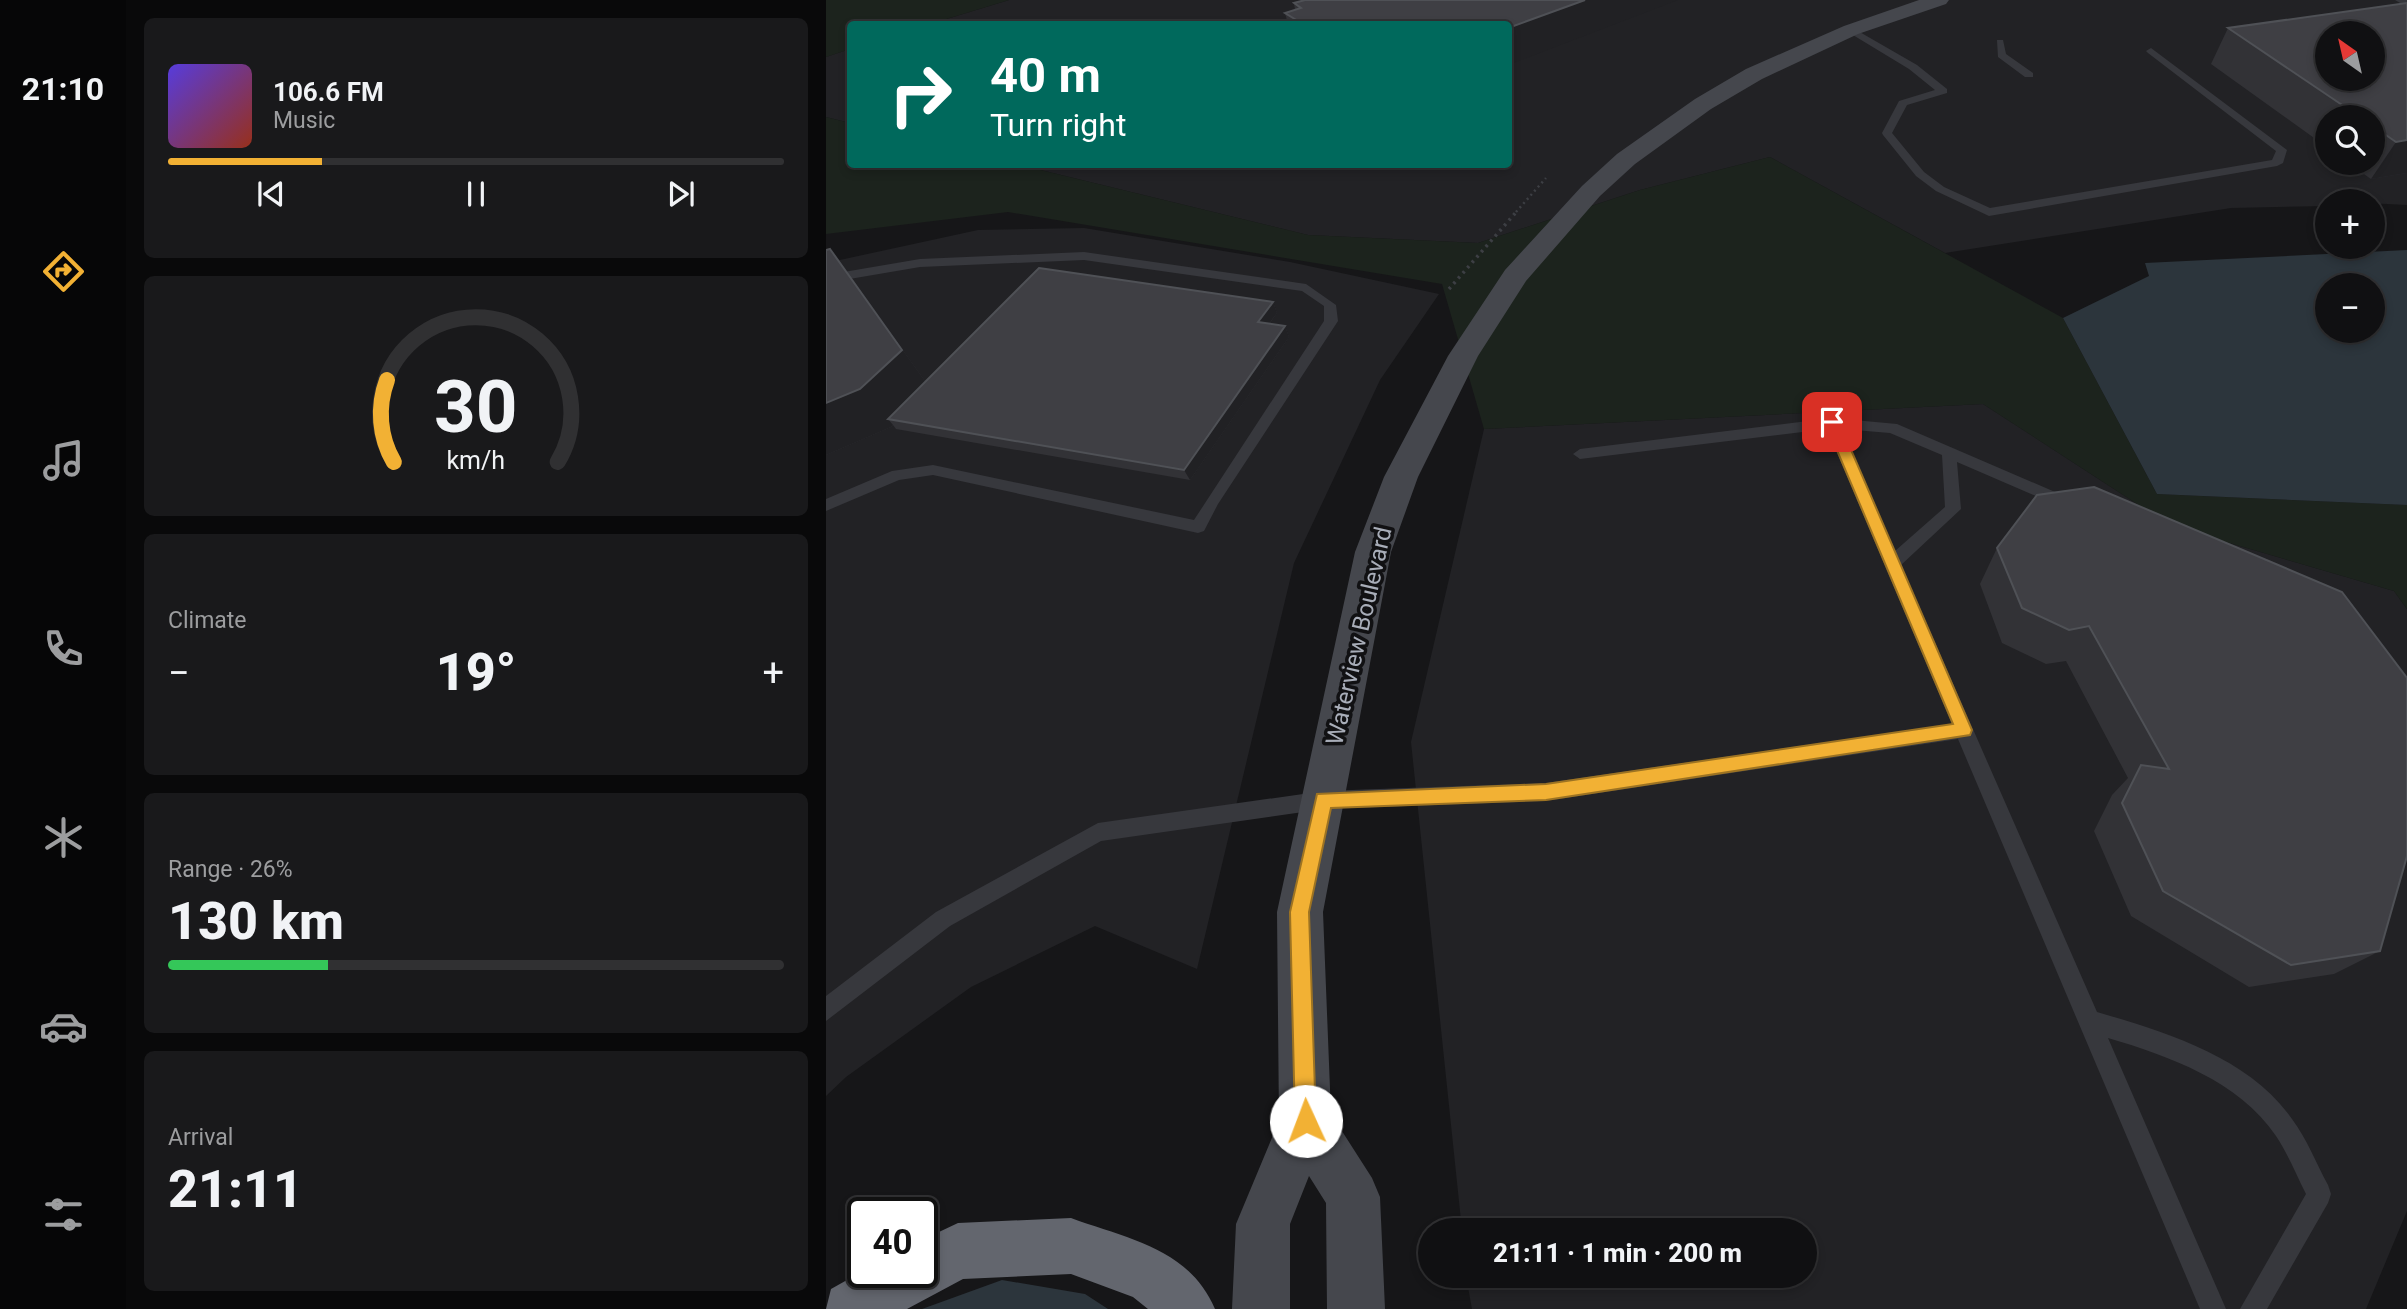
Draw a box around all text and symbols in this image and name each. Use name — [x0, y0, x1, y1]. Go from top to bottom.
north arrow — [2315, 21, 2385, 91]
map controls — [2315, 21, 2385, 343]
text: 40 m — [990, 47, 1101, 104]
icon: right — [875, 49, 966, 140]
text: 21:10 — [22, 70, 104, 108]
text: 106.6 FM — [273, 77, 384, 107]
button: search — [2315, 105, 2385, 175]
text: Turn right — [990, 106, 1126, 144]
text: Music — [273, 107, 335, 134]
icon: previous — [252, 175, 290, 213]
icon: pause — [457, 175, 495, 213]
icon: next — [662, 175, 700, 213]
button: + — [2315, 189, 2385, 259]
icon: directions — [39, 247, 88, 296]
button: − — [2315, 273, 2385, 343]
text: 30 — [434, 365, 518, 451]
pin — [1802, 392, 1862, 452]
icon: arrive — [1813, 403, 1851, 441]
icon: music — [39, 436, 88, 485]
text: km/h — [447, 446, 505, 475]
street label: Waterview Boulevard — [1320, 524, 1398, 748]
text: Climate — [168, 607, 247, 634]
icon: phone — [39, 624, 88, 673]
text: 19° — [436, 642, 516, 703]
text: − — [168, 651, 190, 695]
text: + — [762, 651, 784, 695]
icon: climate — [39, 813, 88, 862]
text: Range · 26% — [168, 856, 293, 883]
text: 130 km — [168, 891, 344, 952]
icon: car — [39, 1002, 88, 1051]
position arrow — [1269, 1084, 1343, 1158]
text: Arrival — [168, 1124, 233, 1151]
text: 21:11 — [168, 1159, 303, 1220]
icon: filters — [39, 1190, 88, 1239]
speed limit sign: 40 — [847, 1197, 938, 1288]
text: 21:11 · 1 min · 200 m — [1493, 1238, 1742, 1268]

